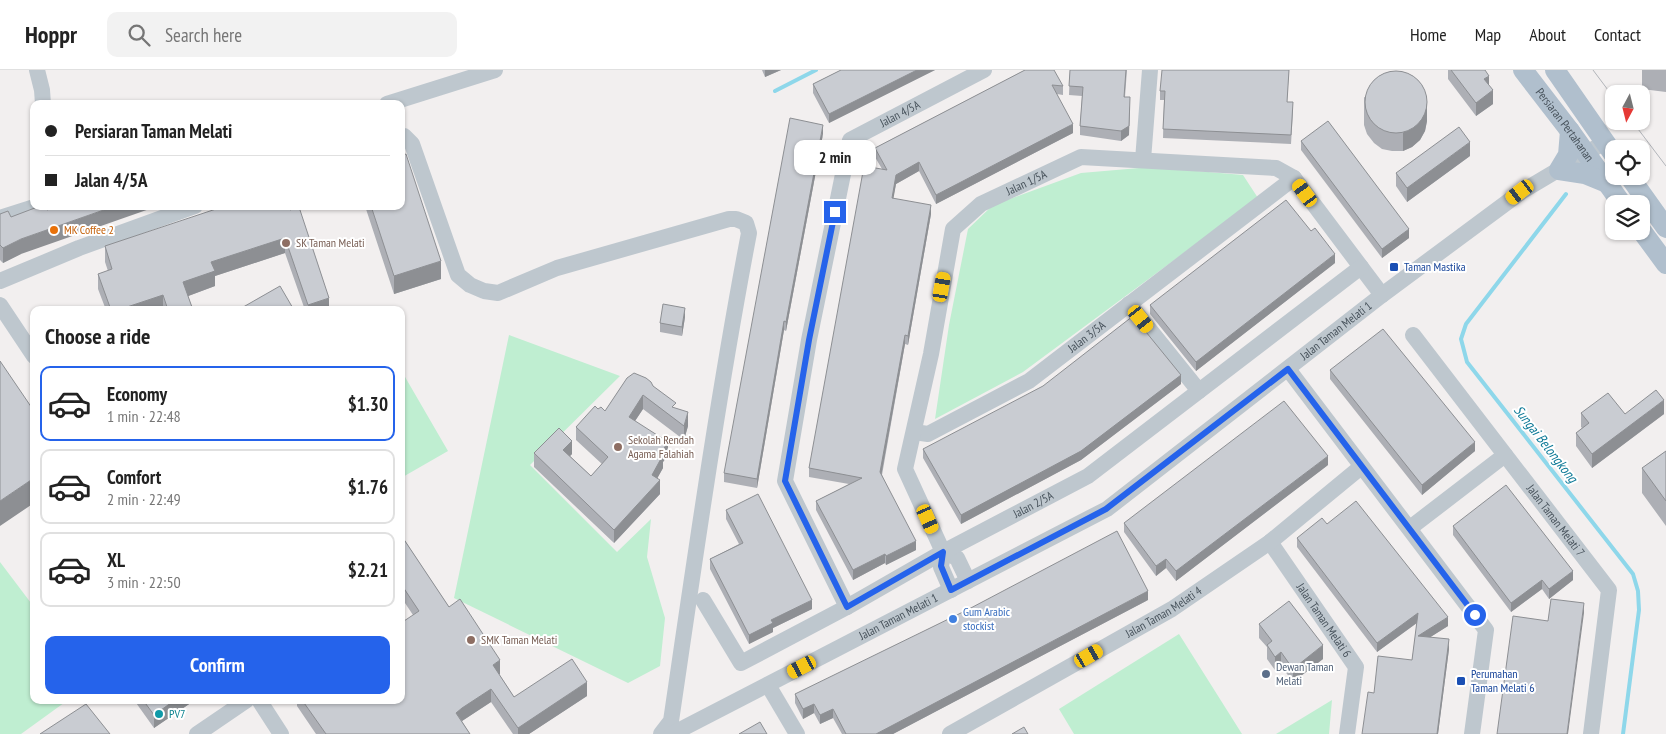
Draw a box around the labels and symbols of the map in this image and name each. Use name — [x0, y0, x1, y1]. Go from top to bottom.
street label: Persiaran Pertahanan — [1533, 85, 1597, 164]
north arrow — [1605, 85, 1650, 130]
street label: Jalan 4/5A — [876, 97, 923, 131]
callout: 2 min — [794, 140, 876, 174]
street label: Jalan 1/5A — [1003, 166, 1049, 199]
car — [1290, 176, 1319, 210]
car — [1503, 177, 1536, 207]
route end — [824, 201, 846, 223]
place label: MK Coffee 2 — [64, 222, 114, 237]
marker: MK Coffee 2 — [48, 224, 60, 236]
place label: SK Taman Melati — [296, 235, 365, 250]
marker: SK Taman Melati — [280, 237, 292, 249]
place label: Taman Mastika — [1404, 259, 1466, 274]
marker: Taman Mastika — [1388, 261, 1400, 273]
car — [932, 271, 951, 303]
street label: Jalan Taman Melati 1 — [1296, 298, 1375, 363]
car — [1125, 303, 1156, 335]
street label: Jalan 3/5A — [1064, 317, 1108, 356]
water label: Sungai Belongkong — [1510, 402, 1582, 487]
place label: Sekolah Rendah Agama Falahiah — [628, 432, 694, 461]
marker: Sekolah Rendah Agama Falahiah — [612, 441, 624, 453]
street label: Jalan Taman Melati 7 — [1523, 481, 1588, 559]
street label: Jalan 2/5A — [1010, 487, 1056, 521]
car — [915, 502, 940, 536]
street label: Jalan Taman Melati 6 — [1293, 579, 1355, 660]
street label: Jalan Taman Melati 4 — [1122, 583, 1205, 641]
street label: Jalan Taman Melati 1 — [855, 590, 940, 643]
place label: Gum Arabic stockist — [963, 604, 1011, 633]
route start — [1464, 604, 1486, 626]
marker: Gum Arabic stockist — [947, 613, 959, 625]
place label: SMK Taman Melati — [481, 632, 557, 647]
marker: SMK Taman Melati — [465, 634, 477, 646]
car — [1072, 642, 1105, 670]
car — [785, 654, 818, 680]
place label: Dewan Taman Melati — [1276, 659, 1334, 688]
place label: Perumahan Taman Melati 6 — [1471, 666, 1535, 695]
marker: Dewan Taman Melati — [1260, 668, 1272, 680]
marker: Perumahan Taman Melati 6 — [1455, 675, 1467, 687]
place label: PV7 — [169, 706, 185, 721]
marker: PV7 — [153, 708, 165, 720]

